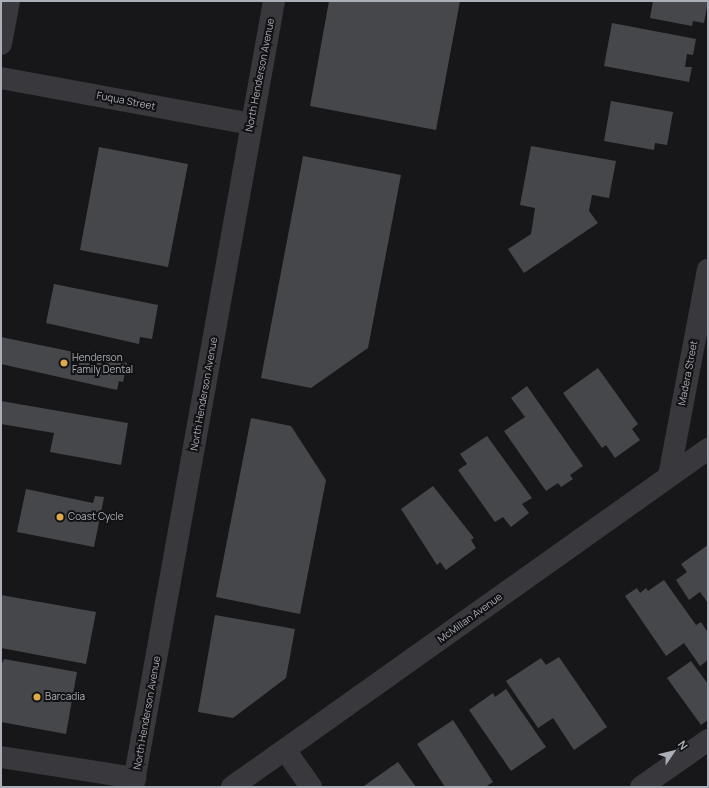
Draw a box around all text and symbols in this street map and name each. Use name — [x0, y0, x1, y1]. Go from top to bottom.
street label: North Henderson Avenue — [243, 17, 277, 133]
street label: Fuqua Street — [96, 89, 156, 113]
street label: North Henderson Avenue — [188, 336, 220, 452]
street label: Madera Street — [676, 339, 700, 407]
place label: Henderson Family Dental — [72, 351, 133, 374]
marker: Henderson Family Dental — [59, 358, 69, 368]
place label: Coast Cycle — [68, 511, 124, 523]
marker: Coast Cycle — [55, 512, 65, 522]
street label: McMillan Avenue — [435, 590, 505, 646]
street label: North Henderson Avenue — [131, 655, 163, 771]
place label: Barcadia — [45, 691, 85, 703]
marker: Barcadia — [32, 692, 42, 702]
north arrow — [653, 732, 693, 772]
text: N — [675, 737, 692, 752]

